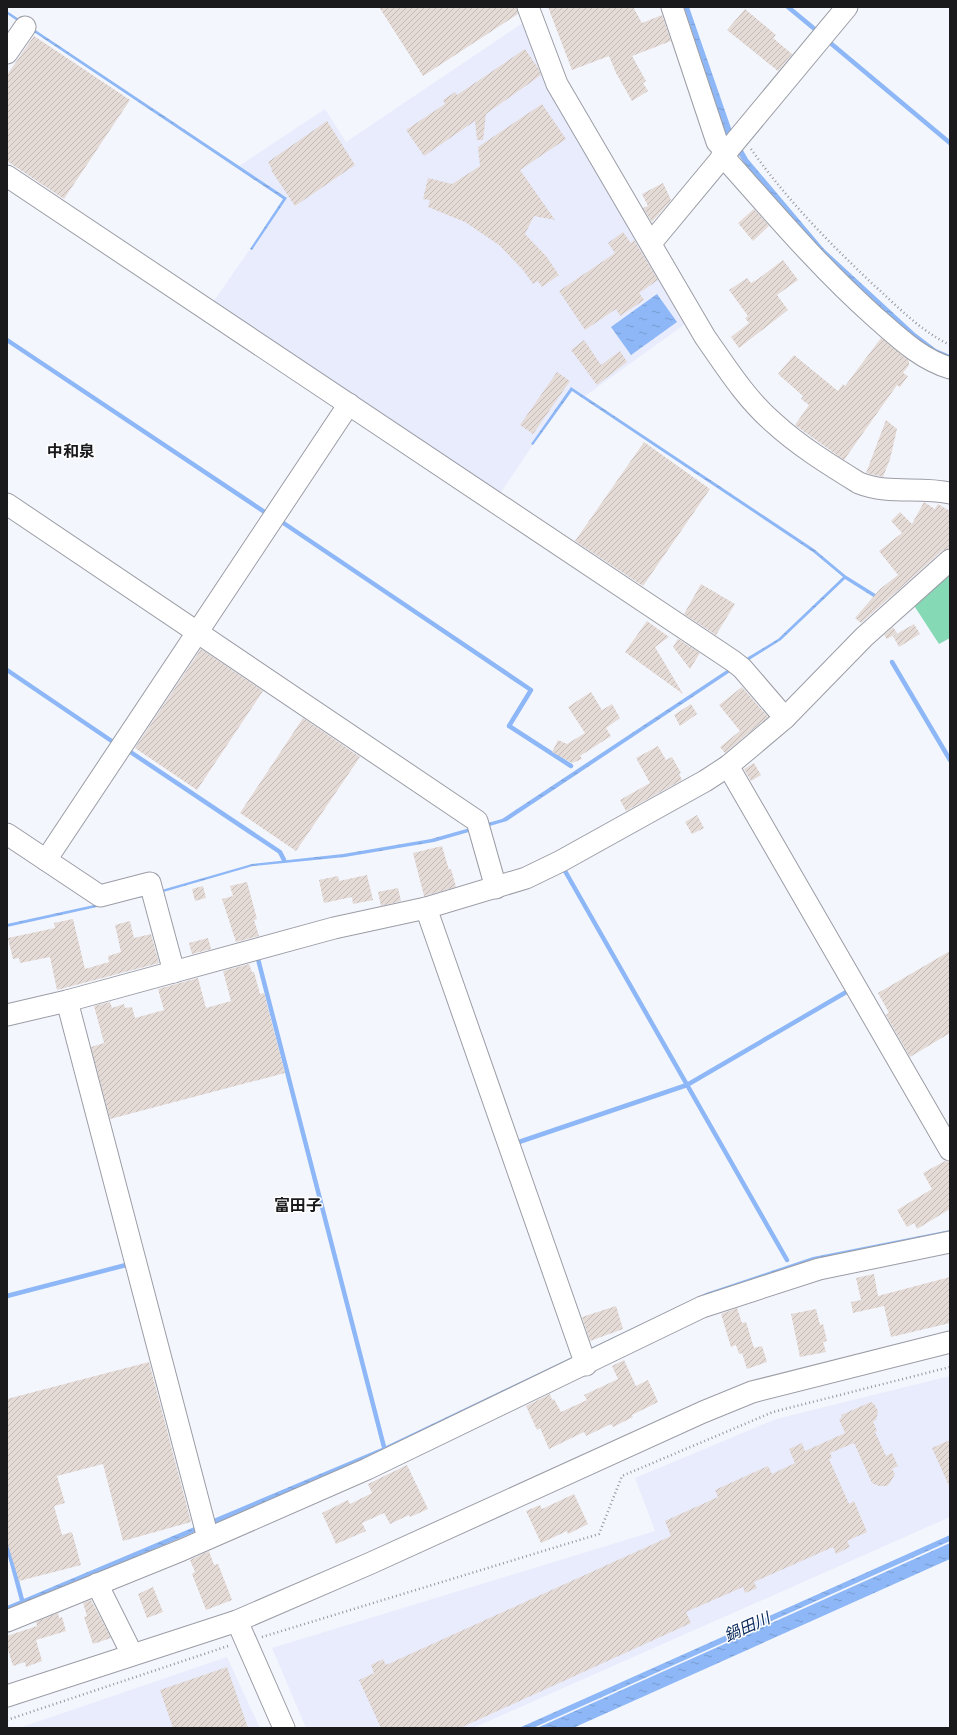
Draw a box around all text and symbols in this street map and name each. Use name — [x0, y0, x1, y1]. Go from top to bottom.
district label: 中和泉 — [47, 440, 95, 463]
district label: 富田子 — [274, 1194, 322, 1217]
water label: 鍋田川 — [720, 1606, 775, 1647]

